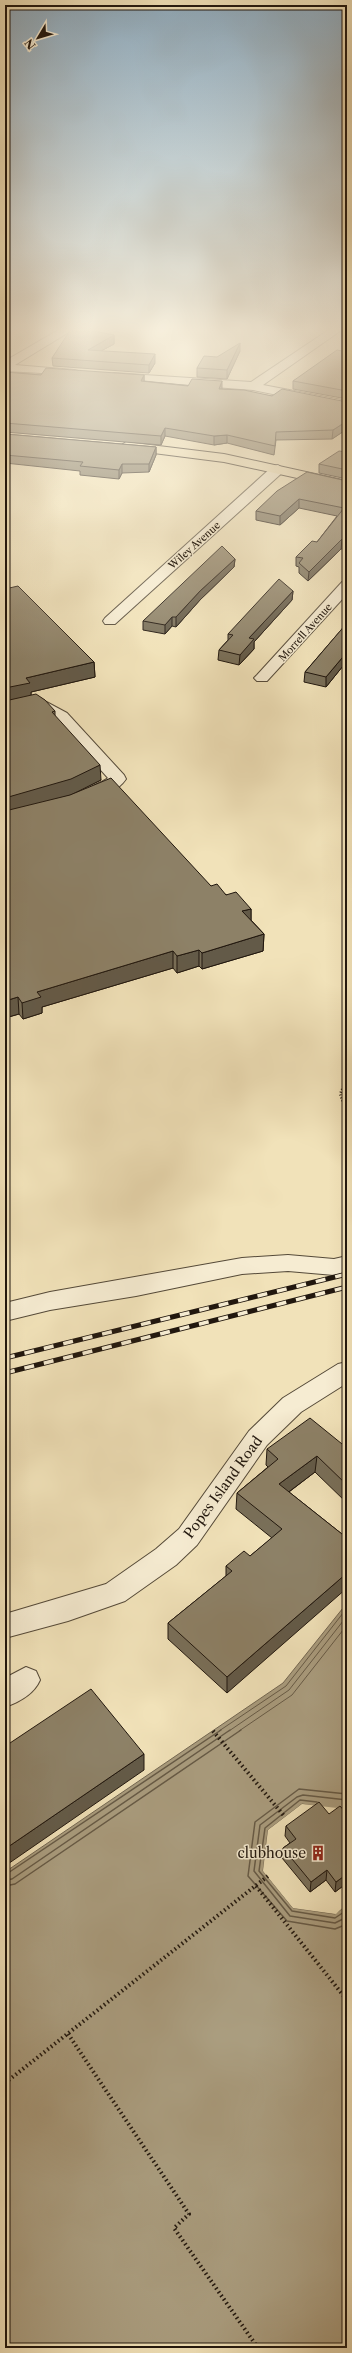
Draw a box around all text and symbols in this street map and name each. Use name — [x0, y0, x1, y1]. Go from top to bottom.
north arrow — [18, 18, 58, 58]
text: N — [21, 36, 39, 52]
street label: Wiley Avenue — [165, 518, 223, 573]
street label: Morrell Avenue — [276, 600, 335, 664]
street label: Popes Island Road — [180, 1432, 266, 1542]
place label: clubhouse — [238, 1844, 306, 1862]
building icon: clubhouse — [309, 1844, 327, 1862]

